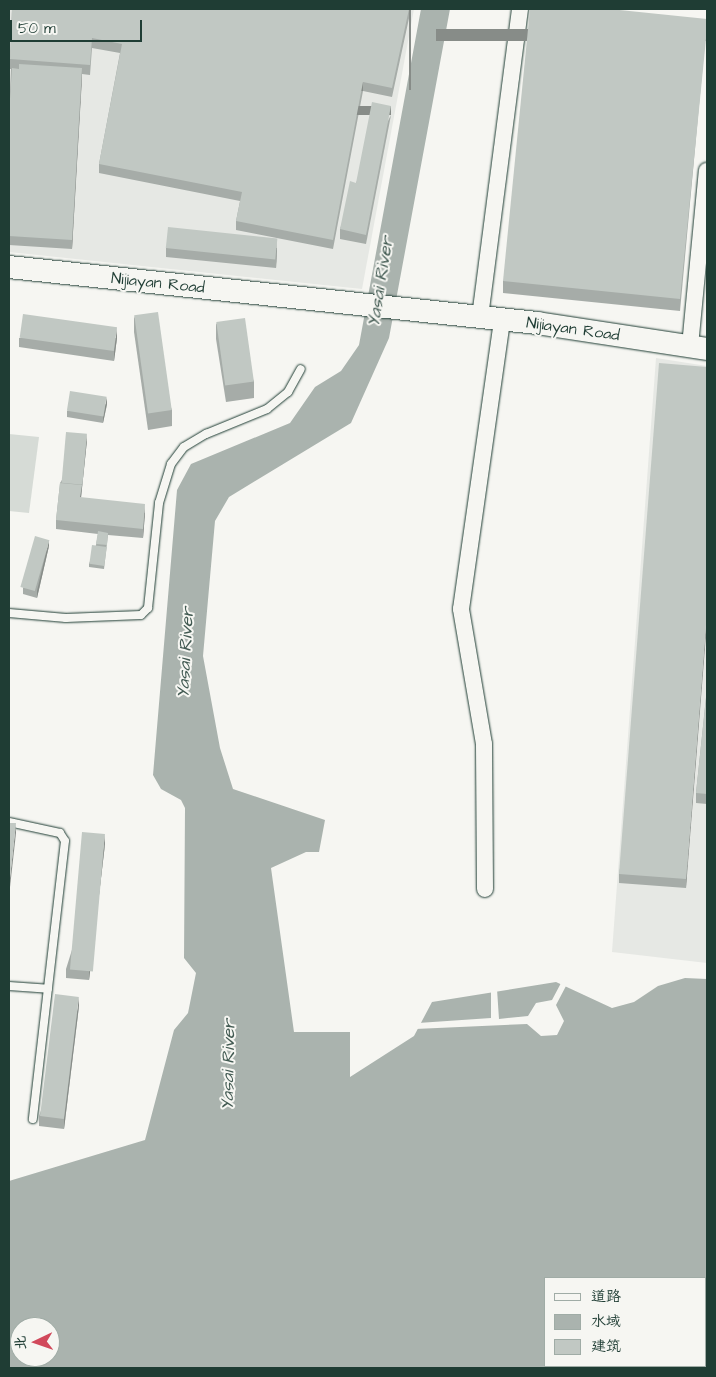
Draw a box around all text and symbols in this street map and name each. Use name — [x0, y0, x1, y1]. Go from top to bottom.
scale bar — [12, 10, 145, 42]
text: 50 m — [18, 18, 56, 39]
water label: Yasai River — [363, 235, 399, 329]
street label: Nijiayan Road — [110, 269, 206, 297]
street label: Nijiayan Road — [525, 313, 621, 345]
water label: Yasai River — [173, 607, 199, 699]
water label: Yasai River — [217, 1019, 241, 1111]
legend — [544, 1277, 706, 1367]
text: 道路 — [591, 1286, 621, 1307]
text: 水域 — [591, 1311, 621, 1332]
north arrow — [10, 1317, 60, 1367]
text: 北 — [11, 1335, 31, 1350]
text: 建筑 — [591, 1336, 621, 1357]

